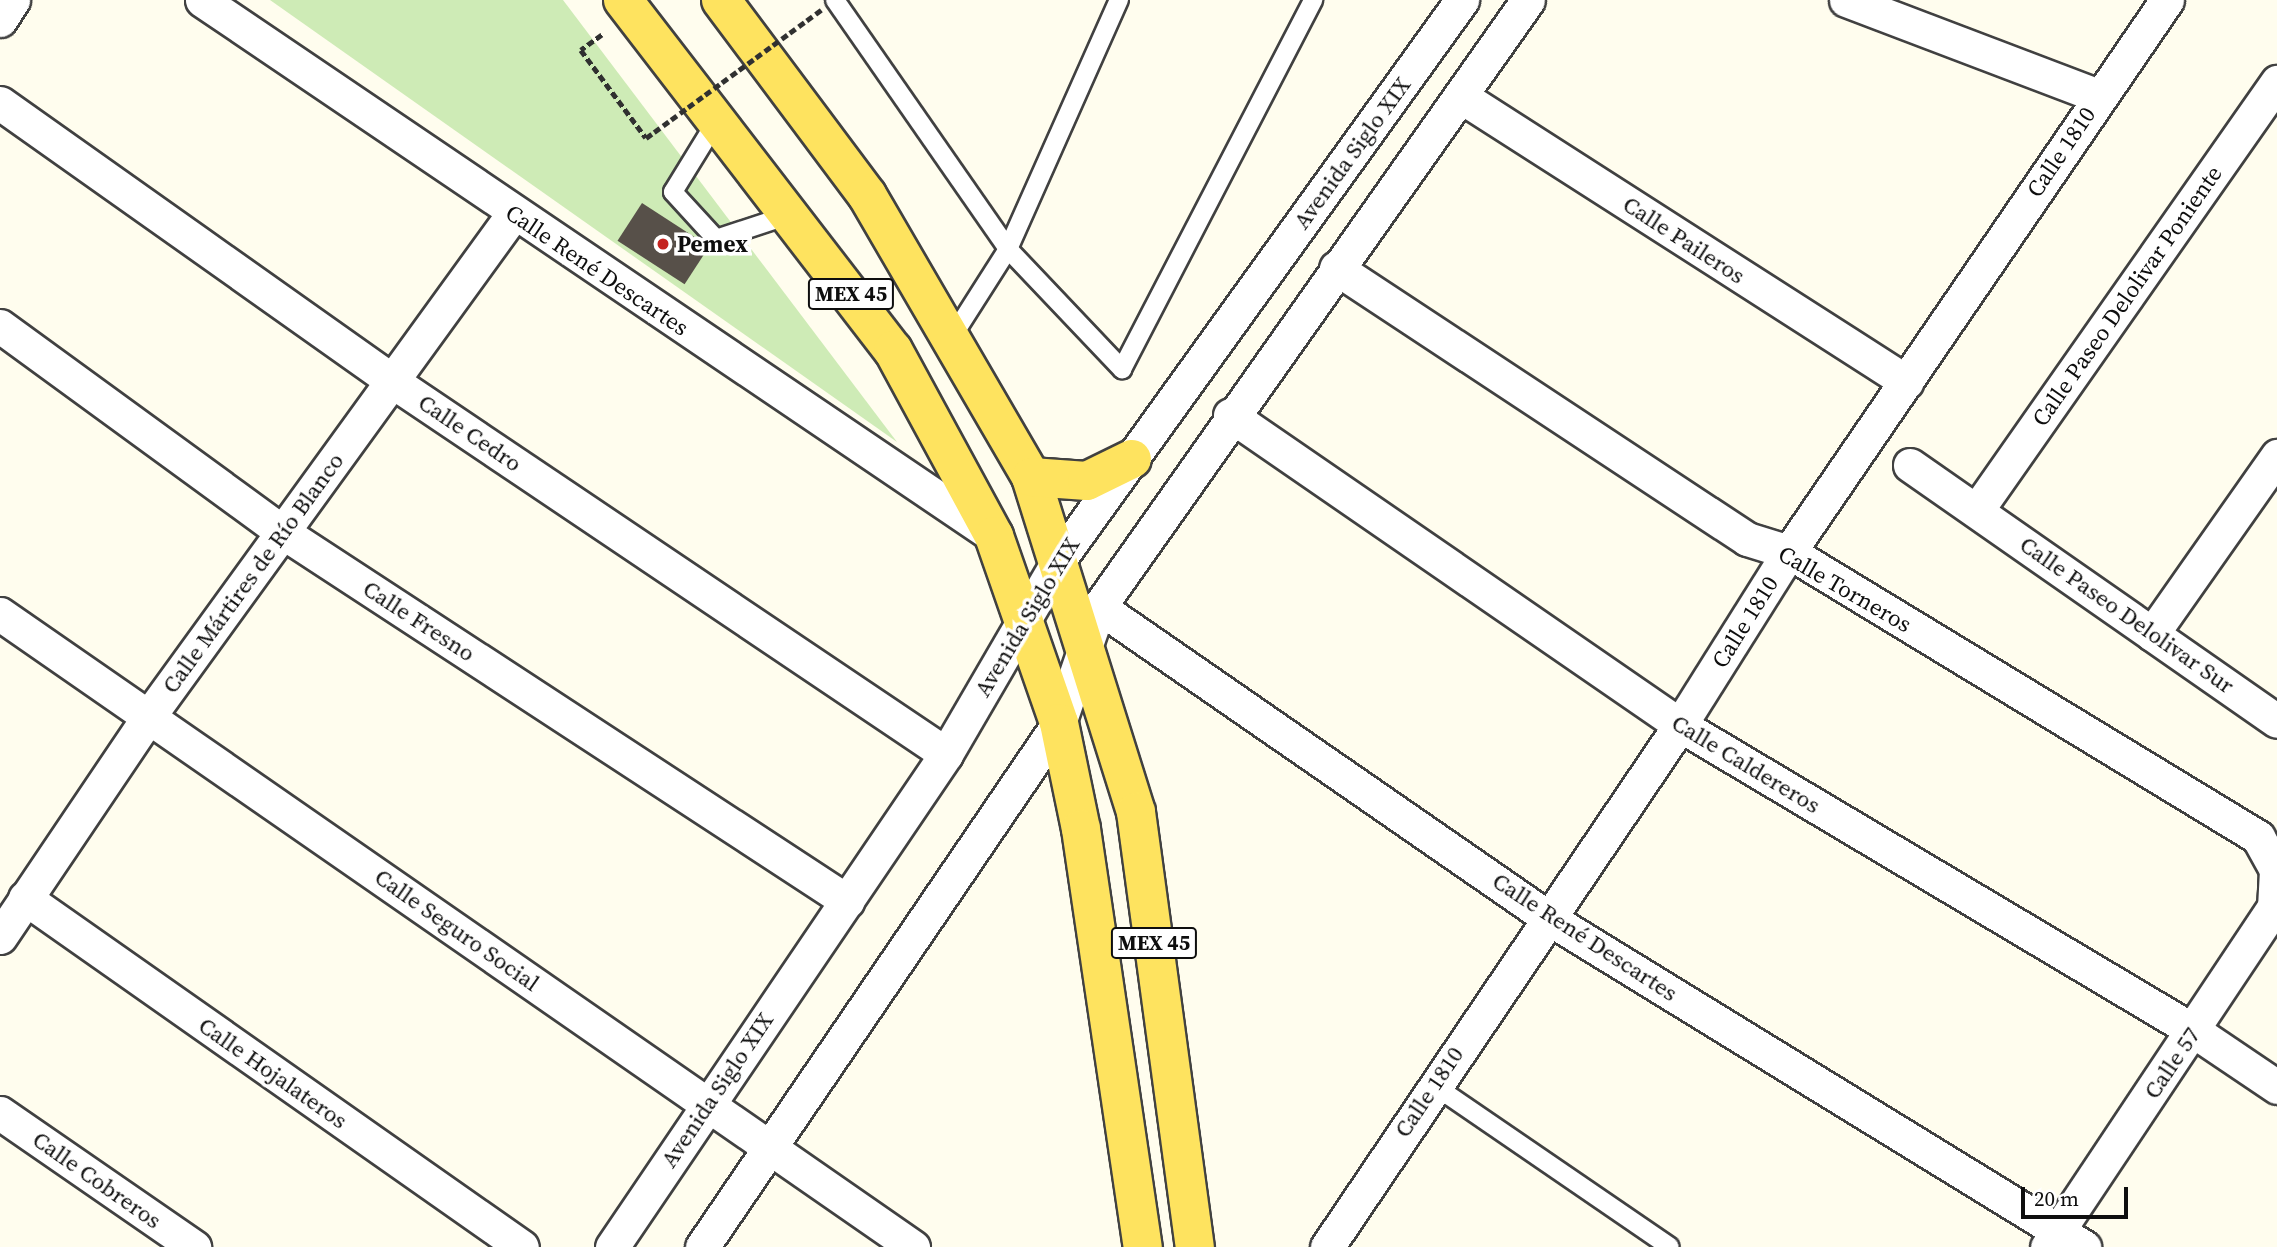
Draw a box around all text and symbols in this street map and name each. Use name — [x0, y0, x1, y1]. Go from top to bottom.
street label: Avenida Siglo XIX — [1288, 72, 1416, 234]
street label: Calle 1810 — [2021, 102, 2101, 202]
street label: Calle Paseo Delolivar Poniente — [2026, 160, 2228, 432]
street label: Calle Paileros — [1618, 190, 1750, 290]
street label: Calle René Descartes — [500, 199, 694, 341]
place label: Pemex — [677, 230, 748, 258]
marker: Pemex — [655, 236, 671, 252]
road number: MEX 45 — [807, 276, 895, 312]
street label: Calle Cedro — [413, 388, 527, 478]
street label: Calle Mártires de Río Blanco — [157, 448, 349, 698]
street label: Calle Paseo Delolivar Sur — [2015, 531, 2239, 699]
street label: Avenida Siglo XIX — [969, 532, 1085, 702]
street label: Calle Torneros — [1773, 540, 1917, 638]
street label: Calle 1810 — [1706, 571, 1784, 673]
street label: Calle Fresno — [358, 575, 480, 667]
street label: Calle Caldereros — [1667, 709, 1825, 819]
street label: Calle Seguro Social — [369, 863, 545, 997]
street label: Calle René Descartes — [1487, 867, 1683, 1007]
road number: MEX 45 — [1110, 926, 1198, 960]
street label: Avenida Siglo XIX — [655, 1007, 779, 1173]
street label: Calle Hojalateros — [193, 1011, 353, 1135]
street label: Calle 57 — [2138, 1022, 2206, 1104]
street label: Calle 1810 — [1389, 1042, 1469, 1142]
street label: Calle Cobreros — [27, 1126, 167, 1234]
scale bar — [2025, 1174, 2132, 1218]
text: 20 m — [2034, 1184, 2079, 1213]

